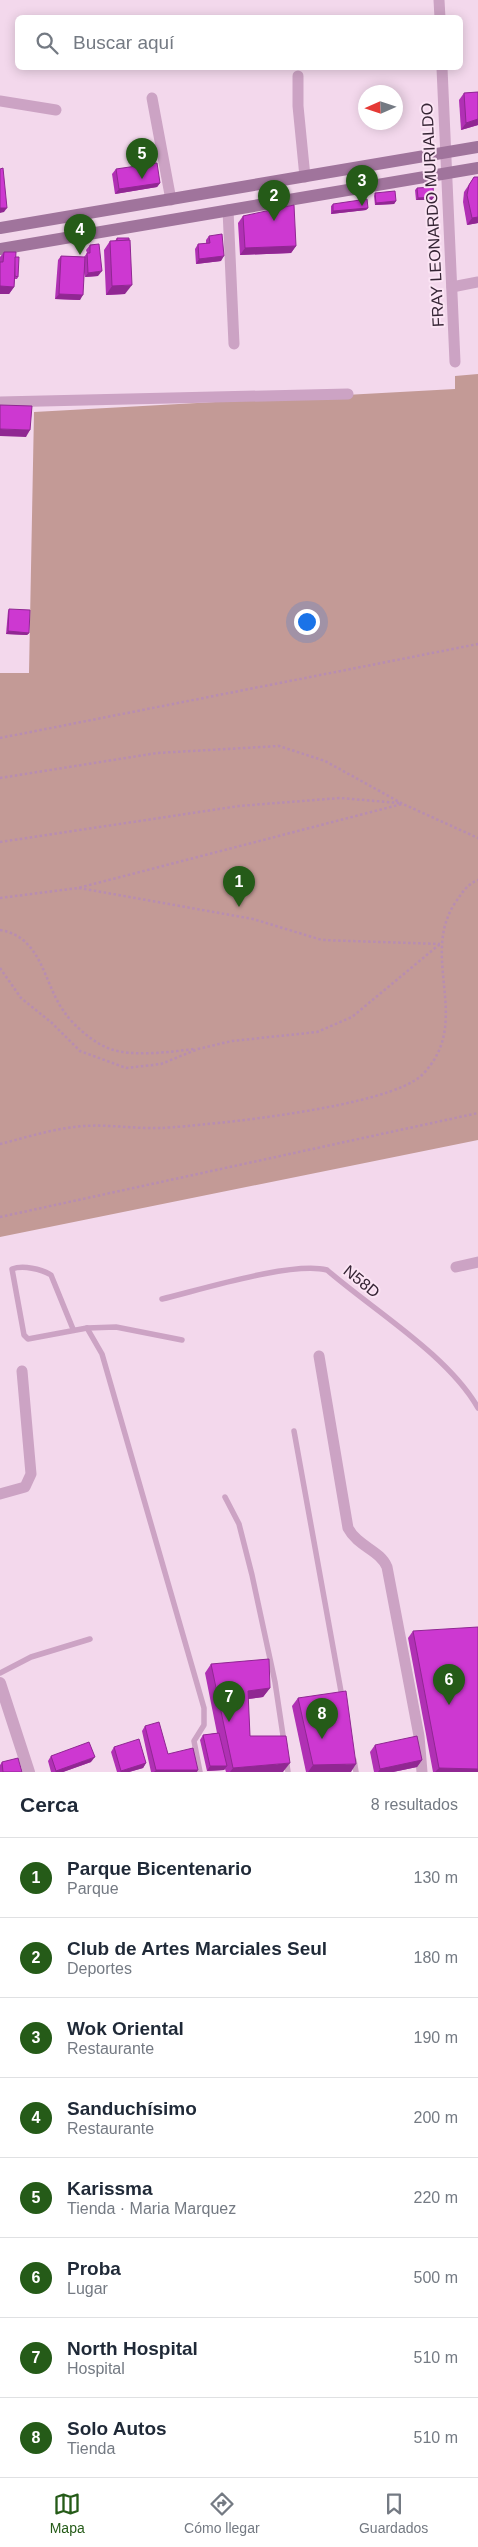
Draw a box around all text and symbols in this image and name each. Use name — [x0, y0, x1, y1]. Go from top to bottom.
search box — [15, 15, 463, 70]
icon: search — [33, 29, 61, 57]
text: Buscar aquí — [73, 32, 174, 53]
north arrow — [358, 85, 403, 130]
street label: FRAY LEONARDO MURIALDO — [418, 103, 447, 327]
pin: 5 — [126, 138, 158, 179]
pin: 3 — [346, 165, 378, 206]
pin: 2 — [258, 180, 290, 221]
pin: 4 — [64, 214, 96, 255]
your location — [294, 609, 320, 635]
pin: 1 — [223, 866, 255, 907]
street label: N58D — [340, 1262, 383, 1301]
pin: 6 — [433, 1664, 465, 1705]
pin: 7 — [213, 1681, 245, 1722]
pin: 8 — [306, 1698, 338, 1739]
text: Cerca — [20, 1793, 78, 1816]
text: 8 resultados — [371, 1796, 458, 1813]
text: Parque Bicentenario — [67, 1858, 252, 1879]
text: 1 — [32, 1869, 40, 1886]
text: 130 m — [414, 1869, 458, 1886]
text: Parque — [67, 1880, 119, 1897]
text: Club de Artes Marciales Seul — [67, 1938, 327, 1959]
text: 2 — [32, 1949, 40, 1966]
text: 180 m — [414, 1949, 458, 1966]
text: Deportes — [67, 1960, 132, 1977]
text: Wok Oriental — [67, 2018, 184, 2039]
text: 3 — [32, 2029, 40, 2046]
text: 190 m — [414, 2029, 458, 2046]
text: Restaurante — [67, 2040, 154, 2057]
text: Sanduchísimo — [67, 2098, 197, 2119]
text: 4 — [32, 2109, 40, 2126]
text: 200 m — [414, 2109, 458, 2126]
text: Restaurante — [67, 2120, 154, 2137]
text: Karissma — [67, 2178, 153, 2199]
text: 5 — [32, 2189, 40, 2206]
text: 220 m — [414, 2189, 458, 2206]
text: Tienda · Maria Marquez — [67, 2200, 236, 2217]
text: Proba — [67, 2258, 121, 2279]
text: 6 — [32, 2269, 40, 2286]
text: 500 m — [414, 2269, 458, 2286]
text: Lugar — [67, 2280, 108, 2297]
text: North Hospital — [67, 2338, 198, 2359]
text: 7 — [32, 2349, 40, 2366]
text: 510 m — [414, 2349, 458, 2366]
text: Hospital — [67, 2360, 125, 2377]
text: Solo Autos — [67, 2418, 167, 2439]
text: 8 — [32, 2429, 40, 2446]
text: 510 m — [414, 2429, 458, 2446]
text: Tienda — [67, 2440, 115, 2457]
tab: Mapa — [50, 2490, 85, 2536]
tab: Cómo llegar — [184, 2490, 260, 2536]
tab: Guardados — [359, 2490, 428, 2536]

